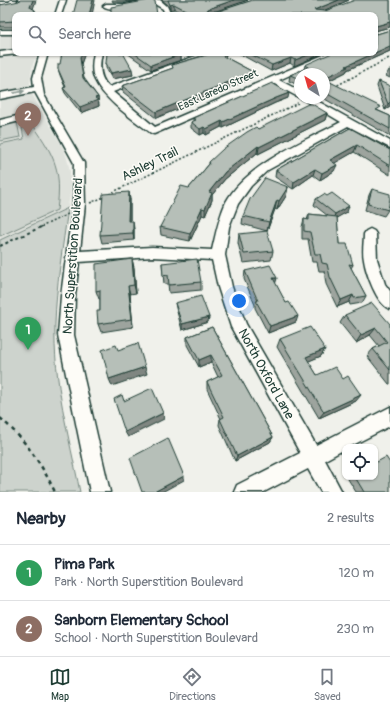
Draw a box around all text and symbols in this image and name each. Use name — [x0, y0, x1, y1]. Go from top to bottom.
search box — [12, 12, 378, 56]
icon: search — [26, 23, 48, 45]
text: Search here — [58, 25, 131, 44]
street label: East Laredo Street — [176, 66, 261, 113]
north arrow — [294, 68, 330, 104]
one-way arrow — [13, 89, 25, 95]
pin: 2 — [15, 103, 41, 136]
street label: Ashley Trail — [119, 143, 181, 185]
street label: North Superstition Boulevard — [60, 177, 86, 335]
your location — [229, 291, 249, 311]
pin: 1 — [15, 317, 41, 350]
street label: North Oxford Lane — [234, 326, 298, 423]
map controls — [342, 444, 378, 480]
button: locate — [342, 444, 378, 480]
text: Nearby — [16, 508, 65, 529]
text: 2 results — [327, 510, 374, 526]
text: Pima Park — [54, 555, 114, 574]
text: 1 — [26, 565, 32, 581]
text: 120 m — [338, 565, 374, 581]
text: Park · North Superstition Boulevard — [54, 574, 243, 590]
text: Sanborn Elementary School — [54, 611, 229, 630]
text: 2 — [25, 621, 33, 637]
text: 230 m — [337, 621, 374, 637]
text: School · North Superstition Boulevard — [54, 630, 258, 646]
tab: Map — [49, 666, 71, 703]
tab: Directions — [169, 666, 216, 703]
tab: Saved — [314, 666, 341, 703]

